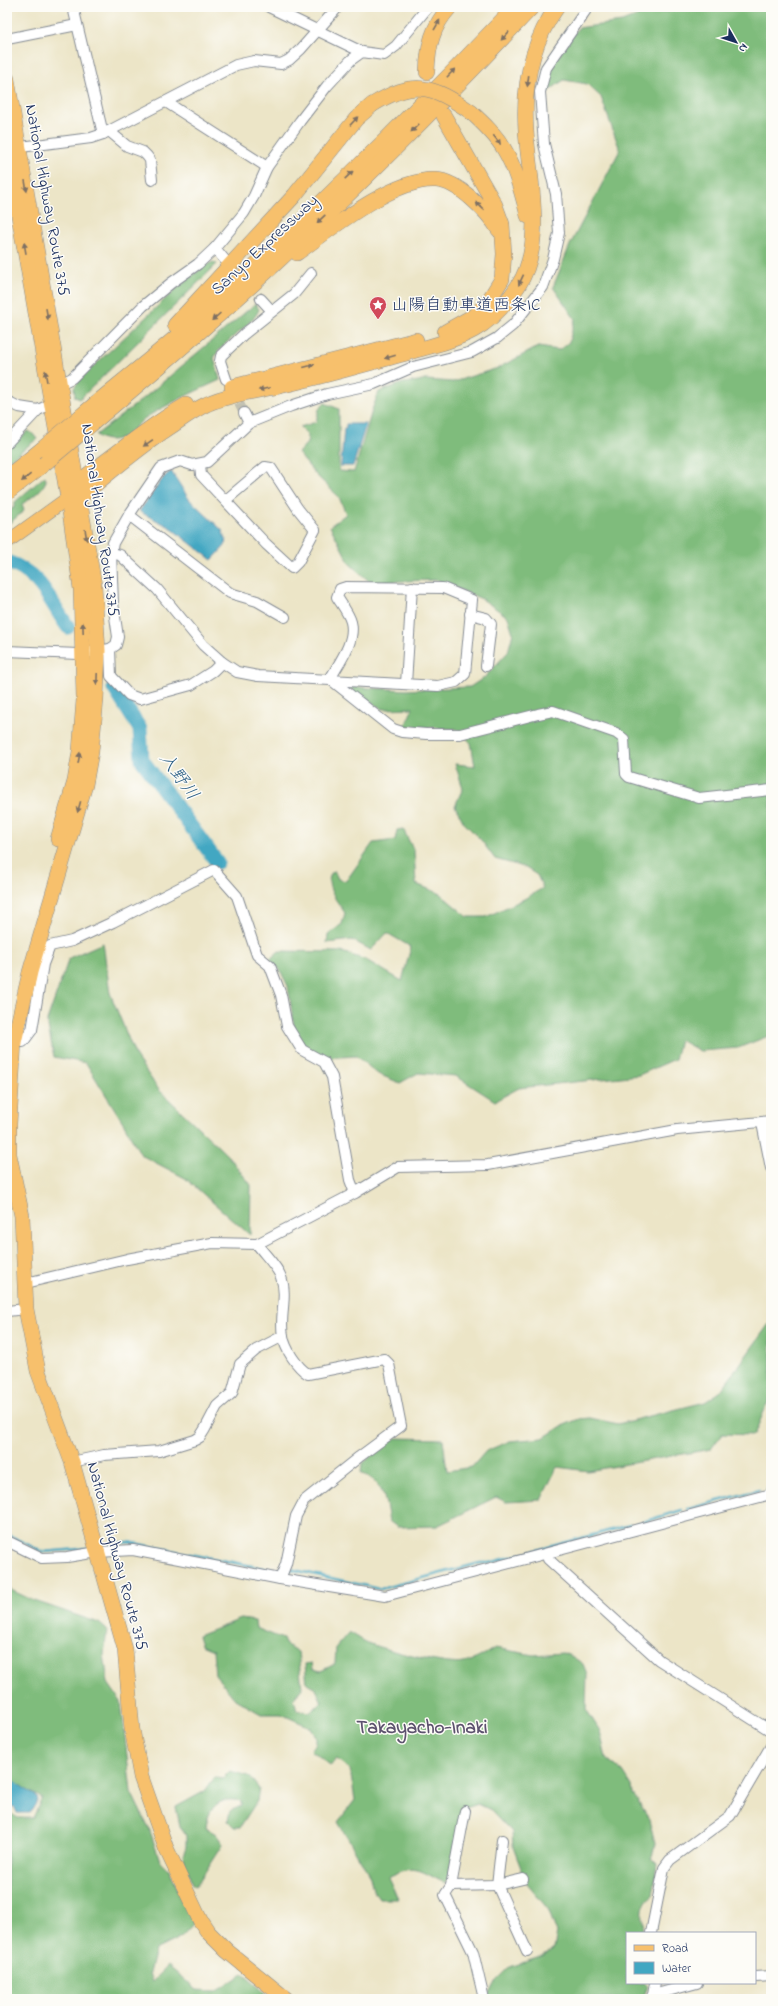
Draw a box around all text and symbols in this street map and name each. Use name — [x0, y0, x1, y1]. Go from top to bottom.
one-way arrow — [434, 19, 441, 31]
north arrow — [716, 22, 756, 62]
one-way arrow — [501, 30, 510, 41]
text: N — [734, 40, 752, 56]
one-way arrow — [447, 68, 456, 78]
one-way arrow — [525, 75, 531, 87]
street label: National Highway Route 375 — [16, 102, 76, 298]
one-way arrow — [350, 115, 359, 126]
one-way arrow — [410, 123, 419, 133]
one-way arrow — [493, 135, 502, 146]
one-way arrow — [345, 171, 354, 180]
one-way arrow — [23, 180, 29, 192]
street label: Sanyo Expressway — [206, 189, 325, 302]
one-way arrow — [475, 202, 485, 211]
one-way arrow — [316, 214, 326, 224]
one-way arrow — [21, 242, 27, 254]
one-way arrow — [518, 274, 524, 285]
place label: 山陽自動車道西条IC — [391, 293, 540, 318]
place icon: 山陽自動車道西条IC — [368, 295, 388, 320]
one-way arrow — [45, 308, 51, 320]
one-way arrow — [211, 312, 221, 322]
one-way arrow — [384, 354, 396, 360]
one-way arrow — [303, 363, 315, 369]
one-way arrow — [43, 370, 49, 383]
one-way arrow — [258, 387, 271, 393]
street label: National Highway Route 375 — [72, 422, 126, 618]
one-way arrow — [143, 439, 153, 447]
one-way arrow — [20, 474, 31, 483]
one-way arrow — [83, 529, 89, 542]
one-way arrow — [80, 621, 86, 634]
one-way arrow — [94, 673, 100, 686]
water label: 入野川 — [152, 748, 204, 806]
one-way arrow — [76, 752, 82, 764]
one-way arrow — [76, 801, 82, 813]
street label: National Highway Route 375 — [78, 1459, 154, 1654]
district label: Takayacho-Inaki — [357, 1715, 487, 1744]
legend — [626, 1932, 756, 1984]
text: Road — [662, 1940, 688, 1958]
text: Water — [662, 1960, 691, 1978]

